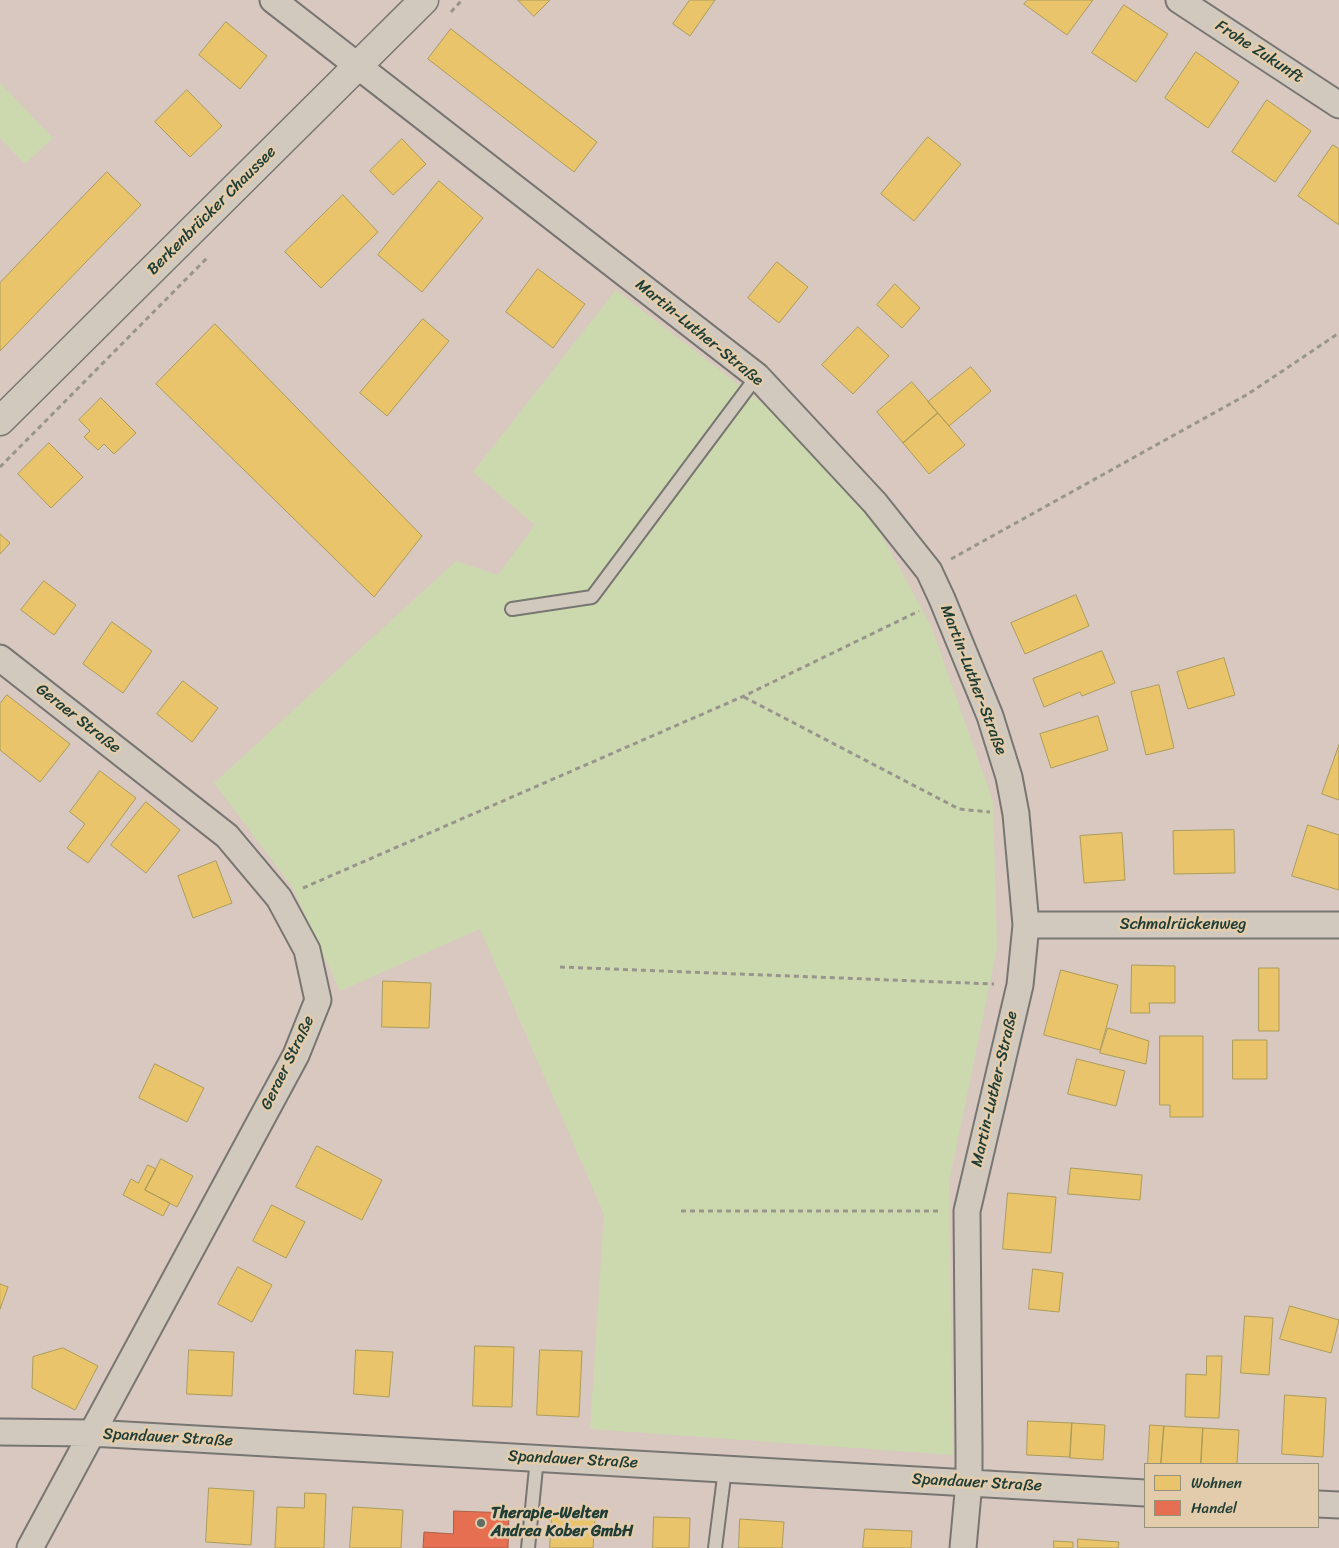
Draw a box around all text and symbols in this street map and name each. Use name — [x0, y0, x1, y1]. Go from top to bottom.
street label: Frohe Zukunft — [1212, 17, 1306, 87]
street label: Berkenbrücker Chaussee — [144, 143, 280, 279]
street label: Martin-Luther-Straße — [631, 275, 767, 391]
street label: Martin-Luther-Straße — [936, 602, 1010, 758]
street label: Geraer Straße — [32, 680, 124, 758]
street label: Schmalrückenweg — [1120, 915, 1246, 935]
street label: Martin-Luther-Straße — [968, 1009, 1022, 1169]
street label: Geraer Straße — [257, 1013, 319, 1113]
street label: Spandauer Straße — [103, 1425, 233, 1451]
street label: Spandauer Straße — [508, 1447, 638, 1473]
legend — [1144, 1463, 1319, 1528]
street label: Spandauer Straße — [912, 1470, 1042, 1496]
text: Wohnen — [1191, 1470, 1242, 1496]
text: Handel — [1191, 1495, 1237, 1521]
place label: Therapie-Welten Andrea Kober GmbH — [491, 1504, 633, 1542]
marker: Therapie-Welten Andrea Kober GmbH — [475, 1517, 487, 1529]

